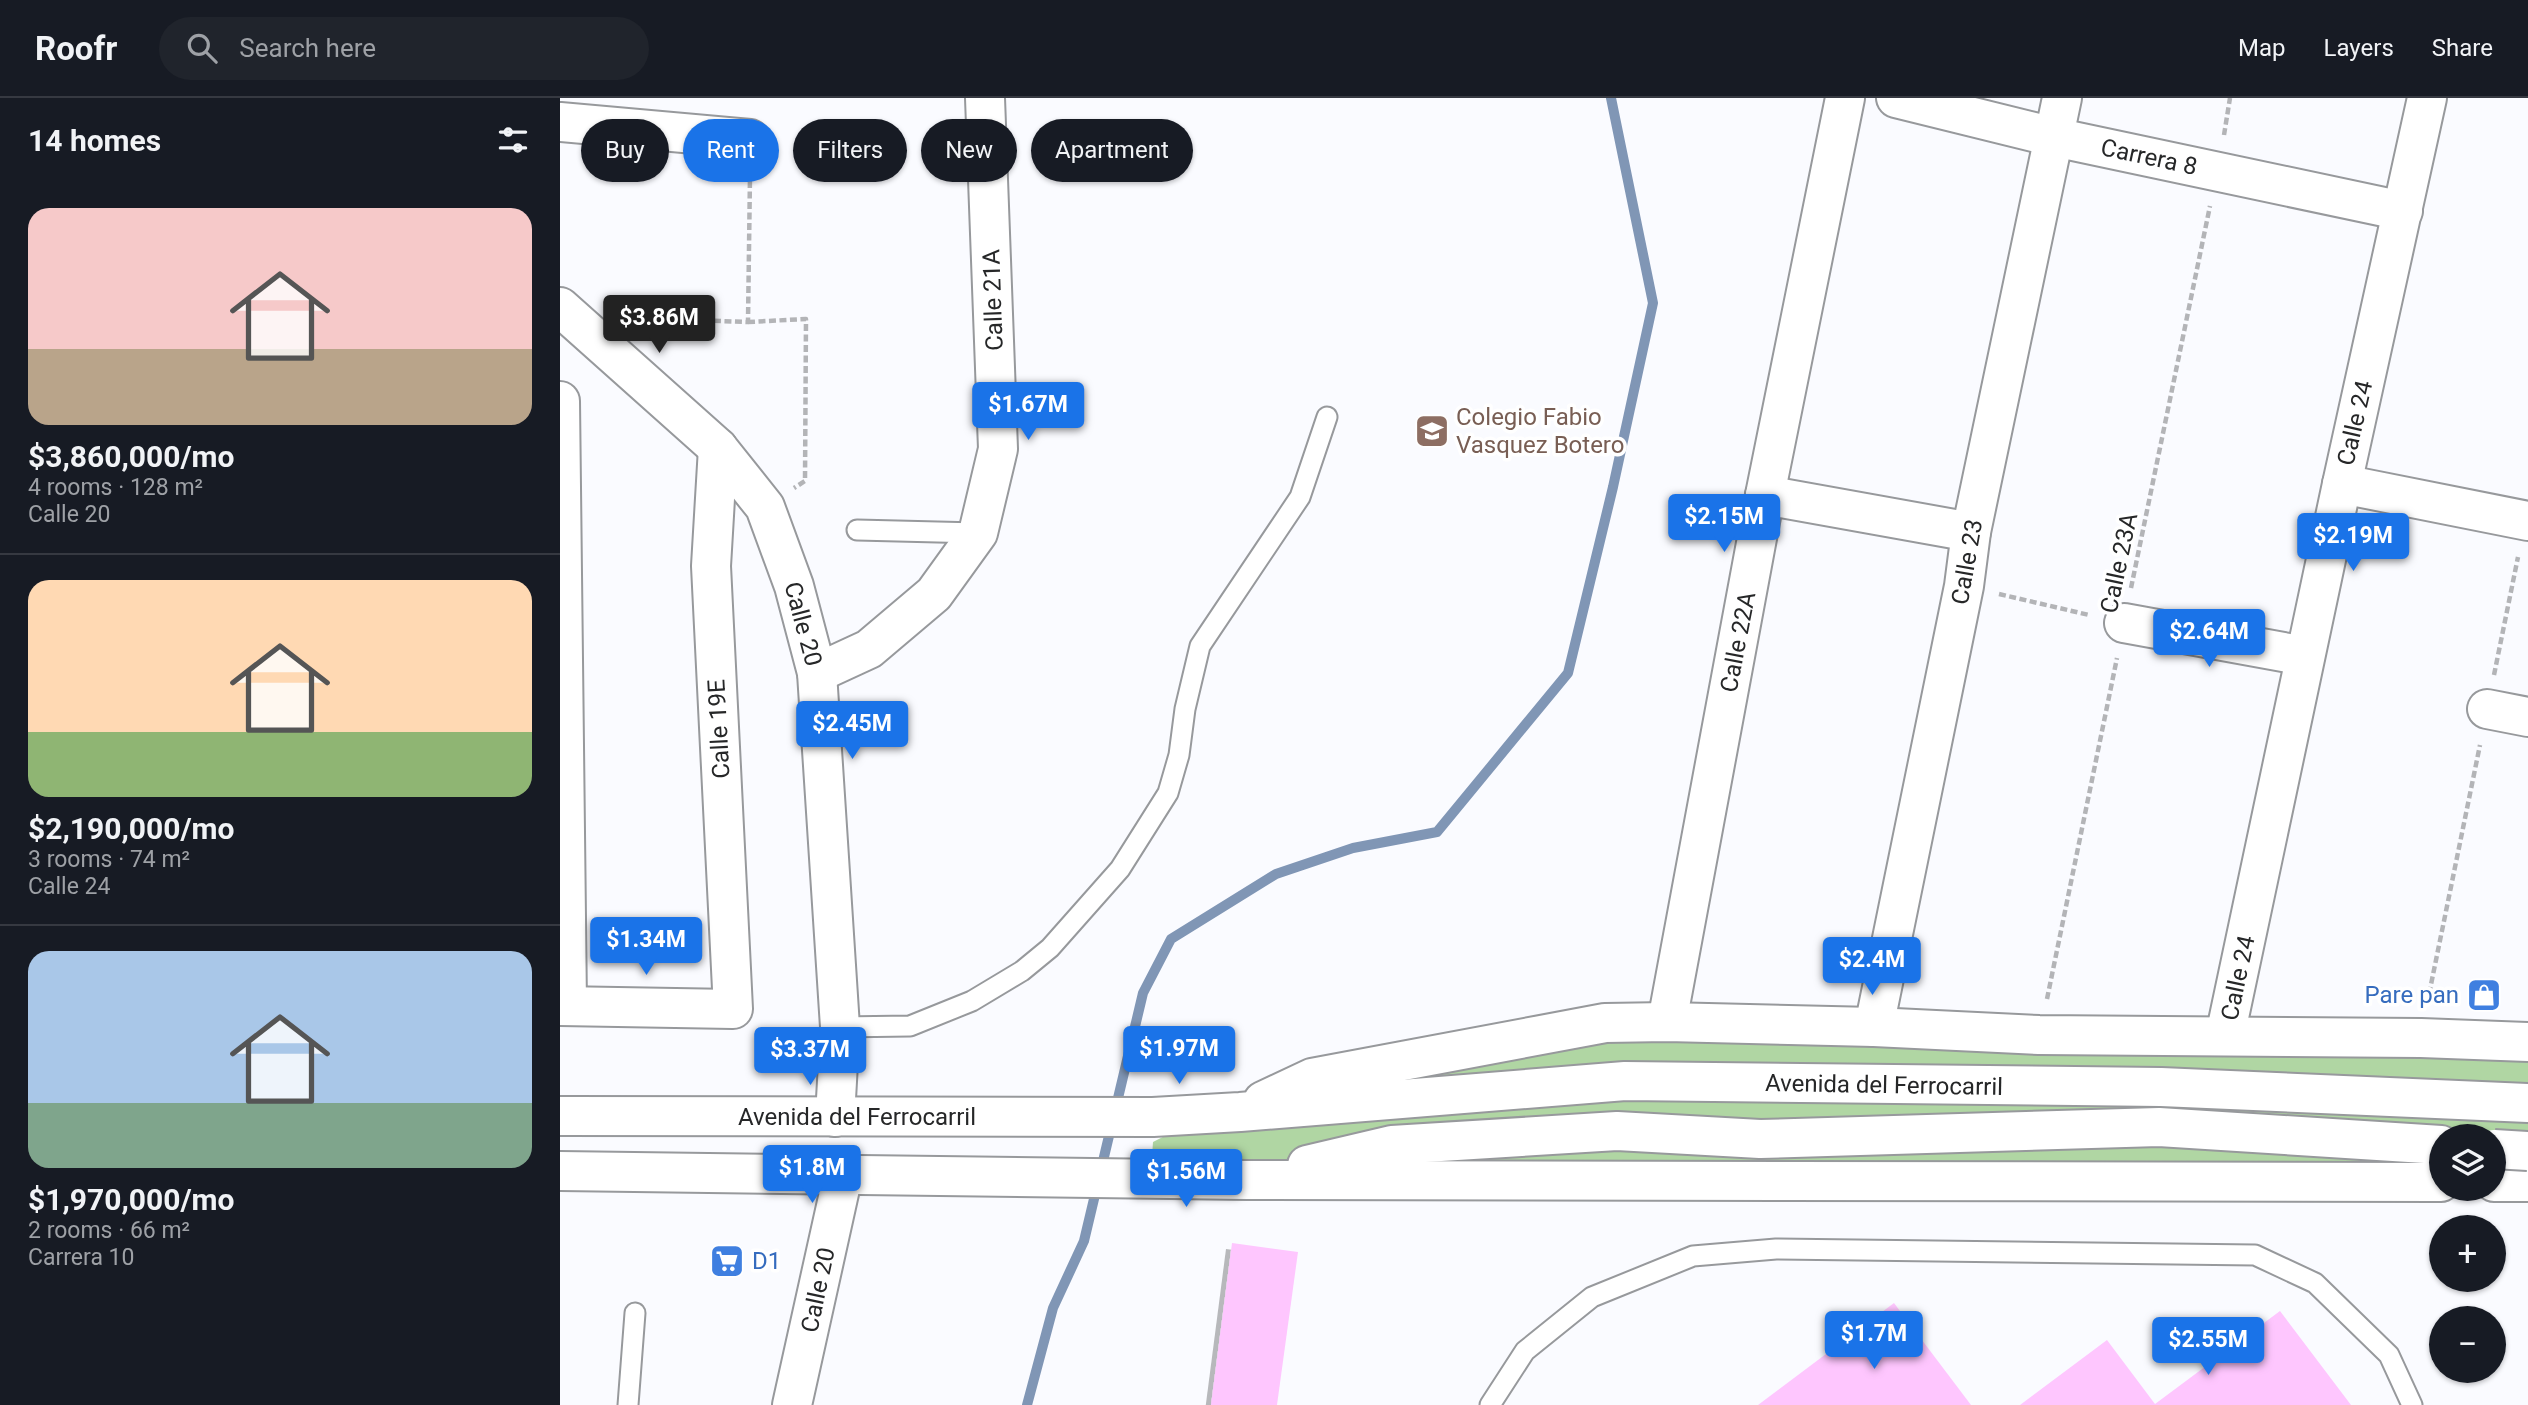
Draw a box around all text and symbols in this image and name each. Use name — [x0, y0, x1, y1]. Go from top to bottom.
search box — [159, 17, 649, 80]
text: Roofr — [35, 29, 117, 68]
icon: search — [183, 29, 221, 67]
text: Search here — [239, 33, 376, 63]
text: Map — [2238, 34, 2286, 62]
text: Layers — [2324, 34, 2394, 62]
text: Share — [2432, 34, 2493, 62]
chip: Buy — [581, 119, 669, 182]
chip: Rent — [683, 119, 779, 182]
chip: Filters — [793, 119, 907, 182]
chip: New — [921, 119, 1017, 182]
chip: Apartment — [1031, 119, 1193, 182]
icon: filters — [494, 121, 532, 159]
text: 14 homes — [28, 123, 161, 158]
street label: Carrera 8 — [2098, 133, 2200, 181]
street label: Calle 21A — [977, 248, 1009, 351]
icon: home — [217, 253, 343, 379]
pin: $3.86M — [602, 296, 716, 355]
text: $3.86M — [619, 304, 699, 331]
street label: Calle 24 — [2332, 378, 2378, 468]
pin: $1.67M — [971, 382, 1085, 442]
text: $1.67M — [988, 391, 1068, 418]
place label: Colegio Fabio Vasquez Botero — [1456, 403, 1624, 459]
school or university icon: Colegio Fabio Vasquez Botero — [1413, 412, 1451, 450]
text: $3,860,000/mo — [28, 439, 235, 474]
text: 4 rooms · 128 m² — [28, 474, 203, 501]
pin: $2.15M — [1667, 494, 1781, 554]
text: Calle 20 — [28, 501, 110, 528]
text: $2.15M — [1684, 503, 1764, 530]
street label: Calle 23A — [2095, 510, 2143, 616]
pin: $2.19M — [2296, 514, 2410, 573]
street label: Calle 23 — [1946, 517, 1988, 607]
text: $2.19M — [2313, 522, 2393, 549]
street label: Calle 20 — [778, 579, 828, 669]
street label: Calle 22A — [1715, 589, 1762, 695]
pin: $2.64M — [2152, 610, 2266, 669]
text: $2.64M — [2169, 618, 2249, 645]
icon: home — [217, 625, 343, 751]
street label: Calle 19E — [702, 679, 736, 779]
pin: $2.45M — [795, 702, 909, 761]
text: $2.45M — [812, 710, 892, 737]
text: $2,190,000/mo — [28, 811, 235, 846]
text: 3 rooms · 74 m² — [28, 846, 190, 873]
text: Calle 24 — [28, 873, 110, 900]
pin: $1.34M — [589, 918, 703, 977]
text: $1.34M — [606, 926, 686, 953]
street label: Calle 24 — [2215, 933, 2261, 1023]
pin: $2.4M — [1823, 937, 1921, 997]
text: $2.4M — [1839, 946, 1905, 973]
shop icon: Pare pan — [2465, 976, 2503, 1014]
place label: Pare pan — [2365, 981, 2459, 1009]
icon: home — [217, 996, 343, 1122]
pin: $1.97M — [1122, 1026, 1236, 1086]
pin: $3.37M — [753, 1028, 867, 1087]
text: $1.97M — [1139, 1035, 1219, 1062]
text: $3.37M — [770, 1036, 850, 1063]
street label: Avenida del Ferrocarril — [1765, 1069, 2003, 1101]
street label: Avenida del Ferrocarril — [738, 1103, 976, 1131]
map controls — [2429, 1124, 2506, 1383]
button: layers — [2429, 1124, 2506, 1201]
pin: $1.8M — [763, 1146, 861, 1205]
pin: $1.56M — [1129, 1150, 1243, 1209]
text: $1.8M — [779, 1154, 845, 1181]
text: $1.56M — [1146, 1158, 1226, 1185]
text: $1,970,000/mo — [28, 1182, 235, 1217]
button: + — [2429, 1215, 2506, 1292]
text: 2 rooms · 66 m² — [28, 1217, 190, 1244]
supermarket icon: D1 — [708, 1242, 746, 1280]
text: Carrera 10 — [28, 1244, 134, 1271]
street label: Calle 20 — [795, 1245, 841, 1335]
place label: D1 — [752, 1247, 781, 1275]
button: − — [2429, 1306, 2506, 1383]
pin: $1.7M — [1825, 1312, 1923, 1371]
pin: $2.55M — [2151, 1318, 2265, 1377]
text: $1.7M — [1841, 1320, 1907, 1347]
text: $2.55M — [2168, 1326, 2248, 1353]

